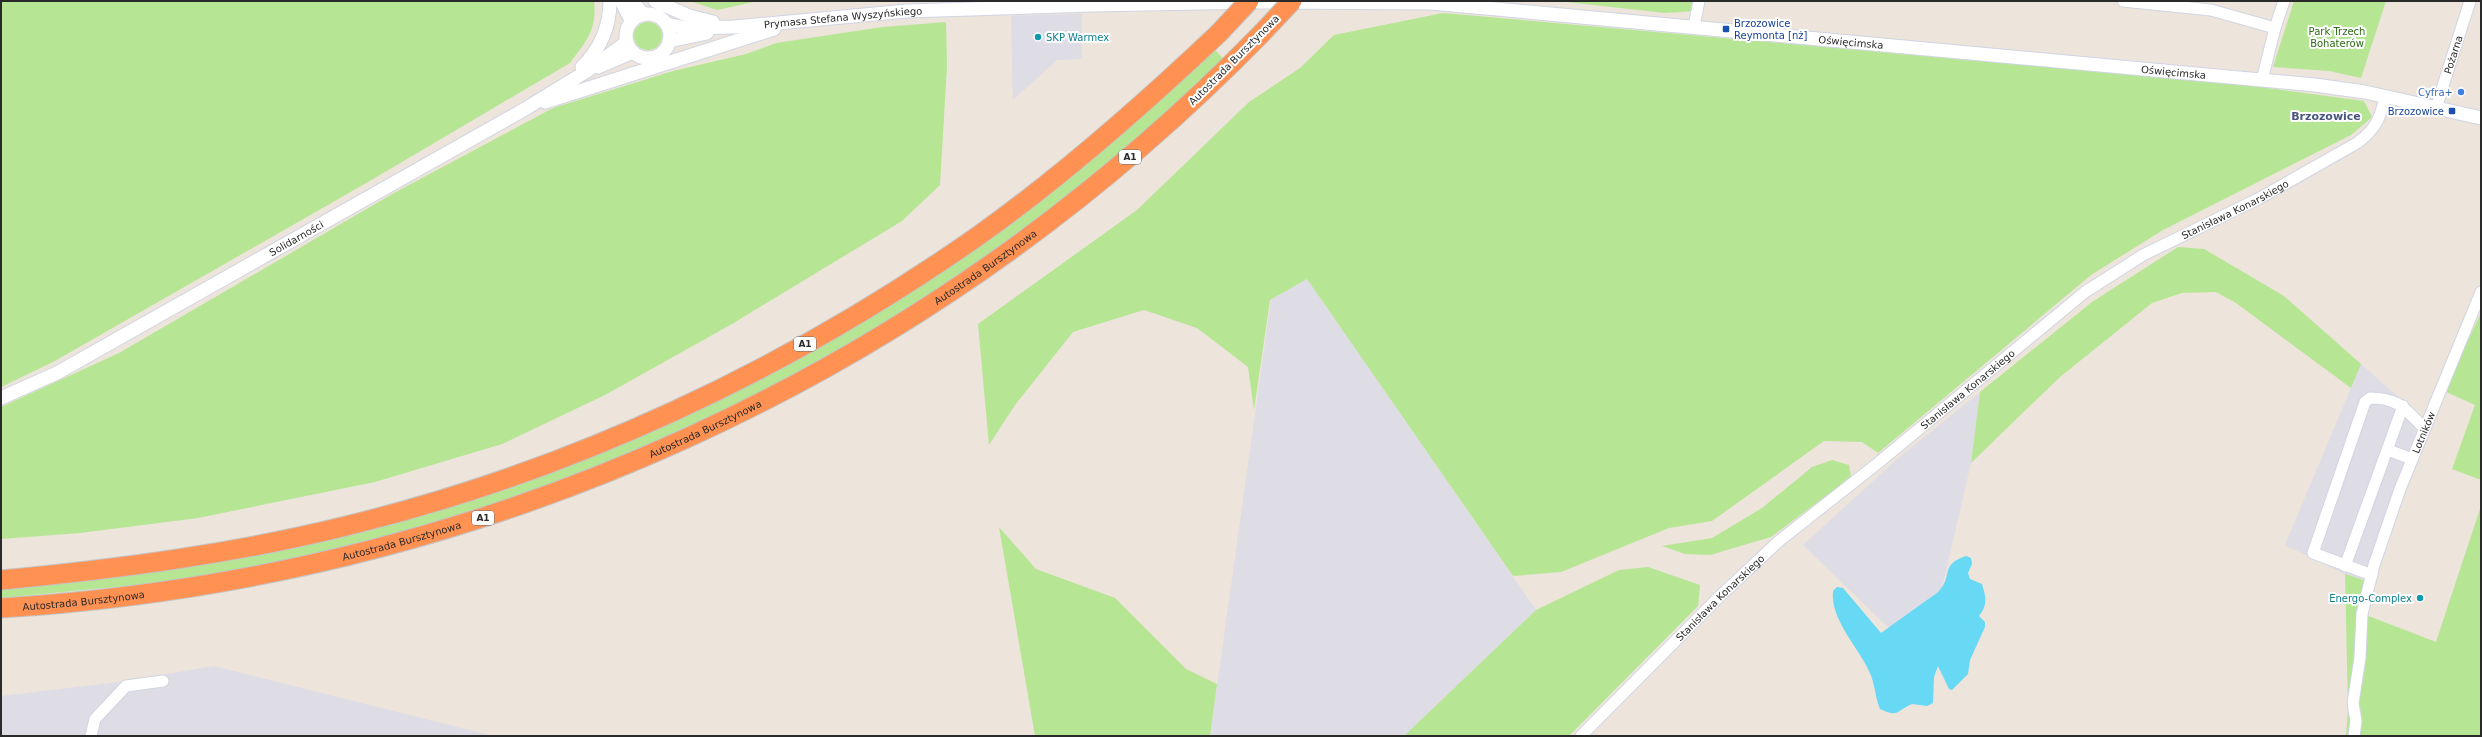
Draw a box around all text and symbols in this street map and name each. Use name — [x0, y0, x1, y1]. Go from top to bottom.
street label: Prymasa Stefana Wyszyńskiego — [763, 5, 922, 30]
street label: Autostrada Bursztynowa — [1187, 13, 1281, 107]
place label: Brzozowice Reymonta [nż] — [1734, 18, 1807, 41]
marker: Brzozowice Reymonta [nż] — [1721, 24, 1731, 34]
park label: Park Trzech Bohaterów — [2309, 26, 2365, 49]
marker: SKP Warmex — [1033, 32, 1043, 42]
place label: SKP Warmex — [1046, 32, 1109, 43]
street label: Oświęcimska — [1818, 33, 1884, 50]
street label: Pożarna — [2442, 34, 2464, 75]
street label: Oświęcimska — [2141, 63, 2207, 80]
place label: Cyfra+ — [2418, 87, 2453, 98]
marker: Cyfra+ — [2456, 87, 2466, 97]
place label: Brzozowice — [2388, 106, 2444, 117]
marker: Brzozowice — [2447, 106, 2457, 116]
district label: Brzozowice — [2291, 110, 2361, 123]
road number: A1 — [1119, 150, 1141, 164]
street label: Stanisława Konarskiego — [2180, 177, 2290, 241]
street label: Solidarności — [267, 218, 325, 258]
street label: Autostrada Bursztynowa — [932, 227, 1039, 306]
road number: A1 — [794, 337, 816, 351]
street label: Stanisława Konarskiego — [1918, 347, 2017, 431]
street label: Autostrada Bursztynowa — [647, 398, 763, 460]
street label: Lotników — [2410, 410, 2437, 455]
road number: A1 — [472, 511, 494, 525]
street label: Autostrada Bursztynowa — [341, 519, 462, 562]
street label: Stanisława Konarskiego — [1673, 552, 1766, 643]
street label: Autostrada Bursztynowa — [22, 588, 145, 612]
place label: Energo-Complex — [2329, 593, 2412, 604]
marker: Energo-Complex — [2415, 593, 2425, 603]

